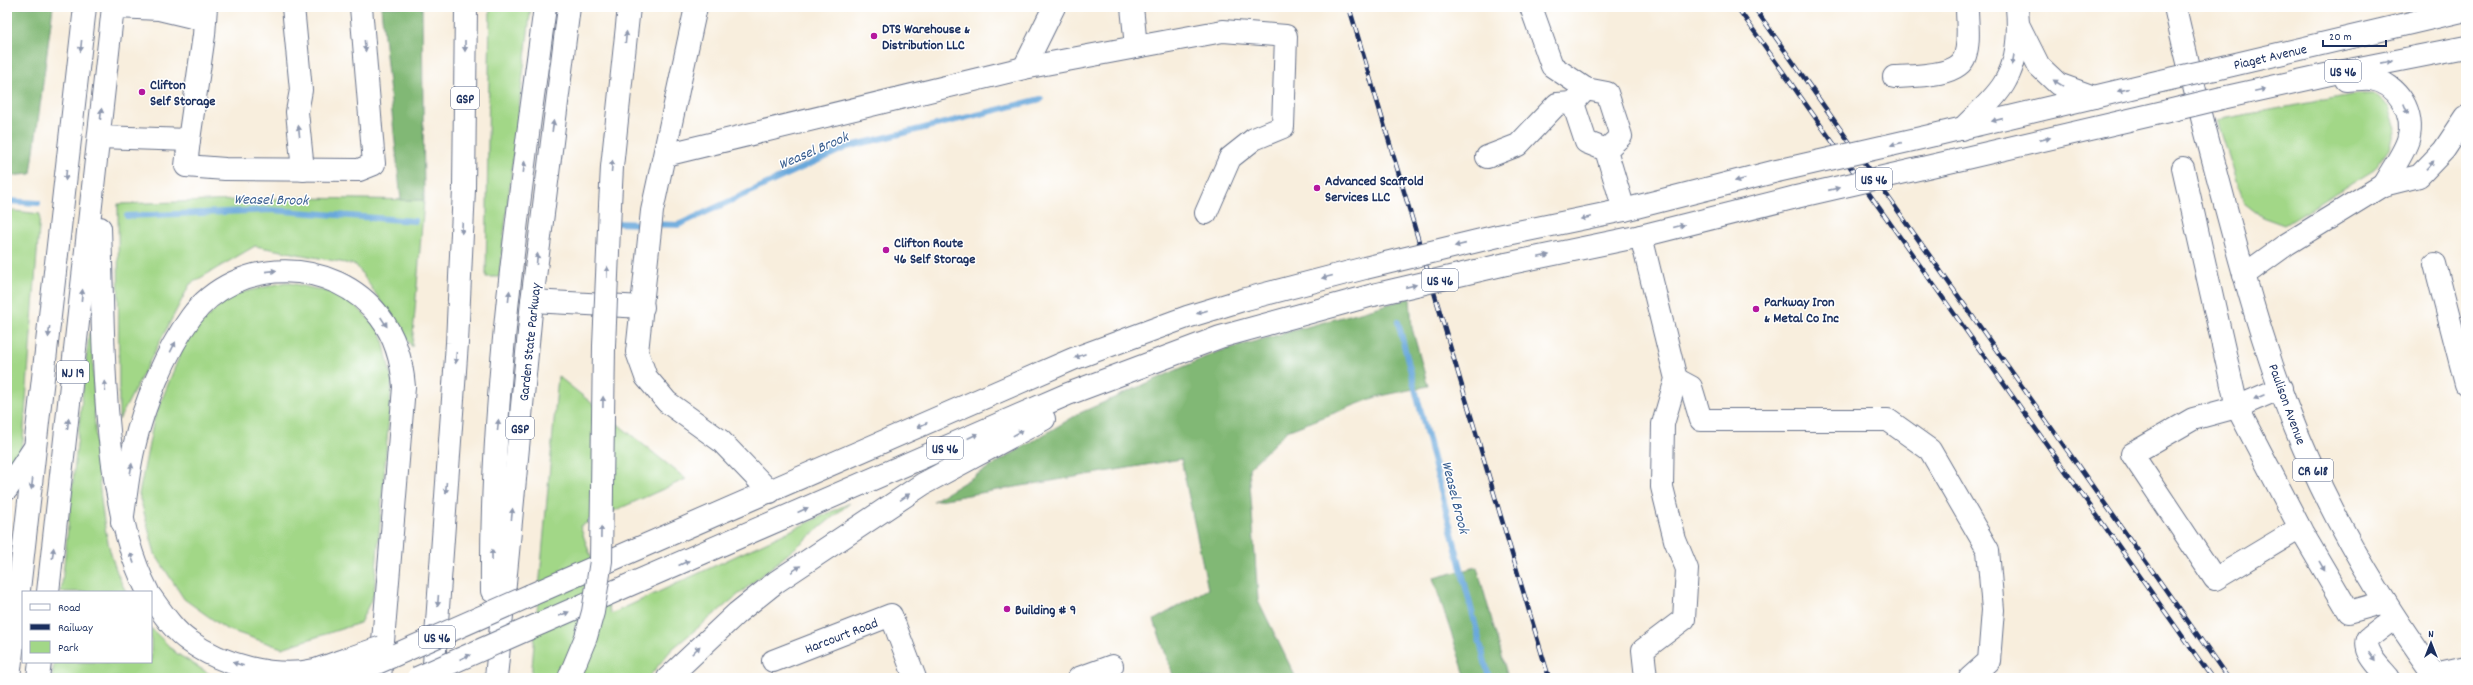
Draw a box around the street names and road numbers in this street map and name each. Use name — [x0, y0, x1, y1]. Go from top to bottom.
street label: Piaget Avenue — [2232, 40, 2309, 76]
road number: US 46 — [2325, 60, 2361, 82]
road number: GSP — [451, 87, 479, 109]
road number: US 46 — [1856, 168, 1892, 190]
road number: US 46 — [1422, 269, 1458, 291]
street label: Garden State Parkway — [515, 282, 547, 402]
road number: NJ 19 — [57, 361, 89, 383]
street label: Paulison Avenue — [2262, 361, 2310, 448]
road number: GSP — [506, 417, 534, 439]
road number: US 46 — [927, 437, 963, 459]
road number: CR 618 — [2293, 459, 2333, 481]
street label: Harcourt Road — [802, 614, 881, 660]
road number: US 46 — [419, 626, 455, 648]

